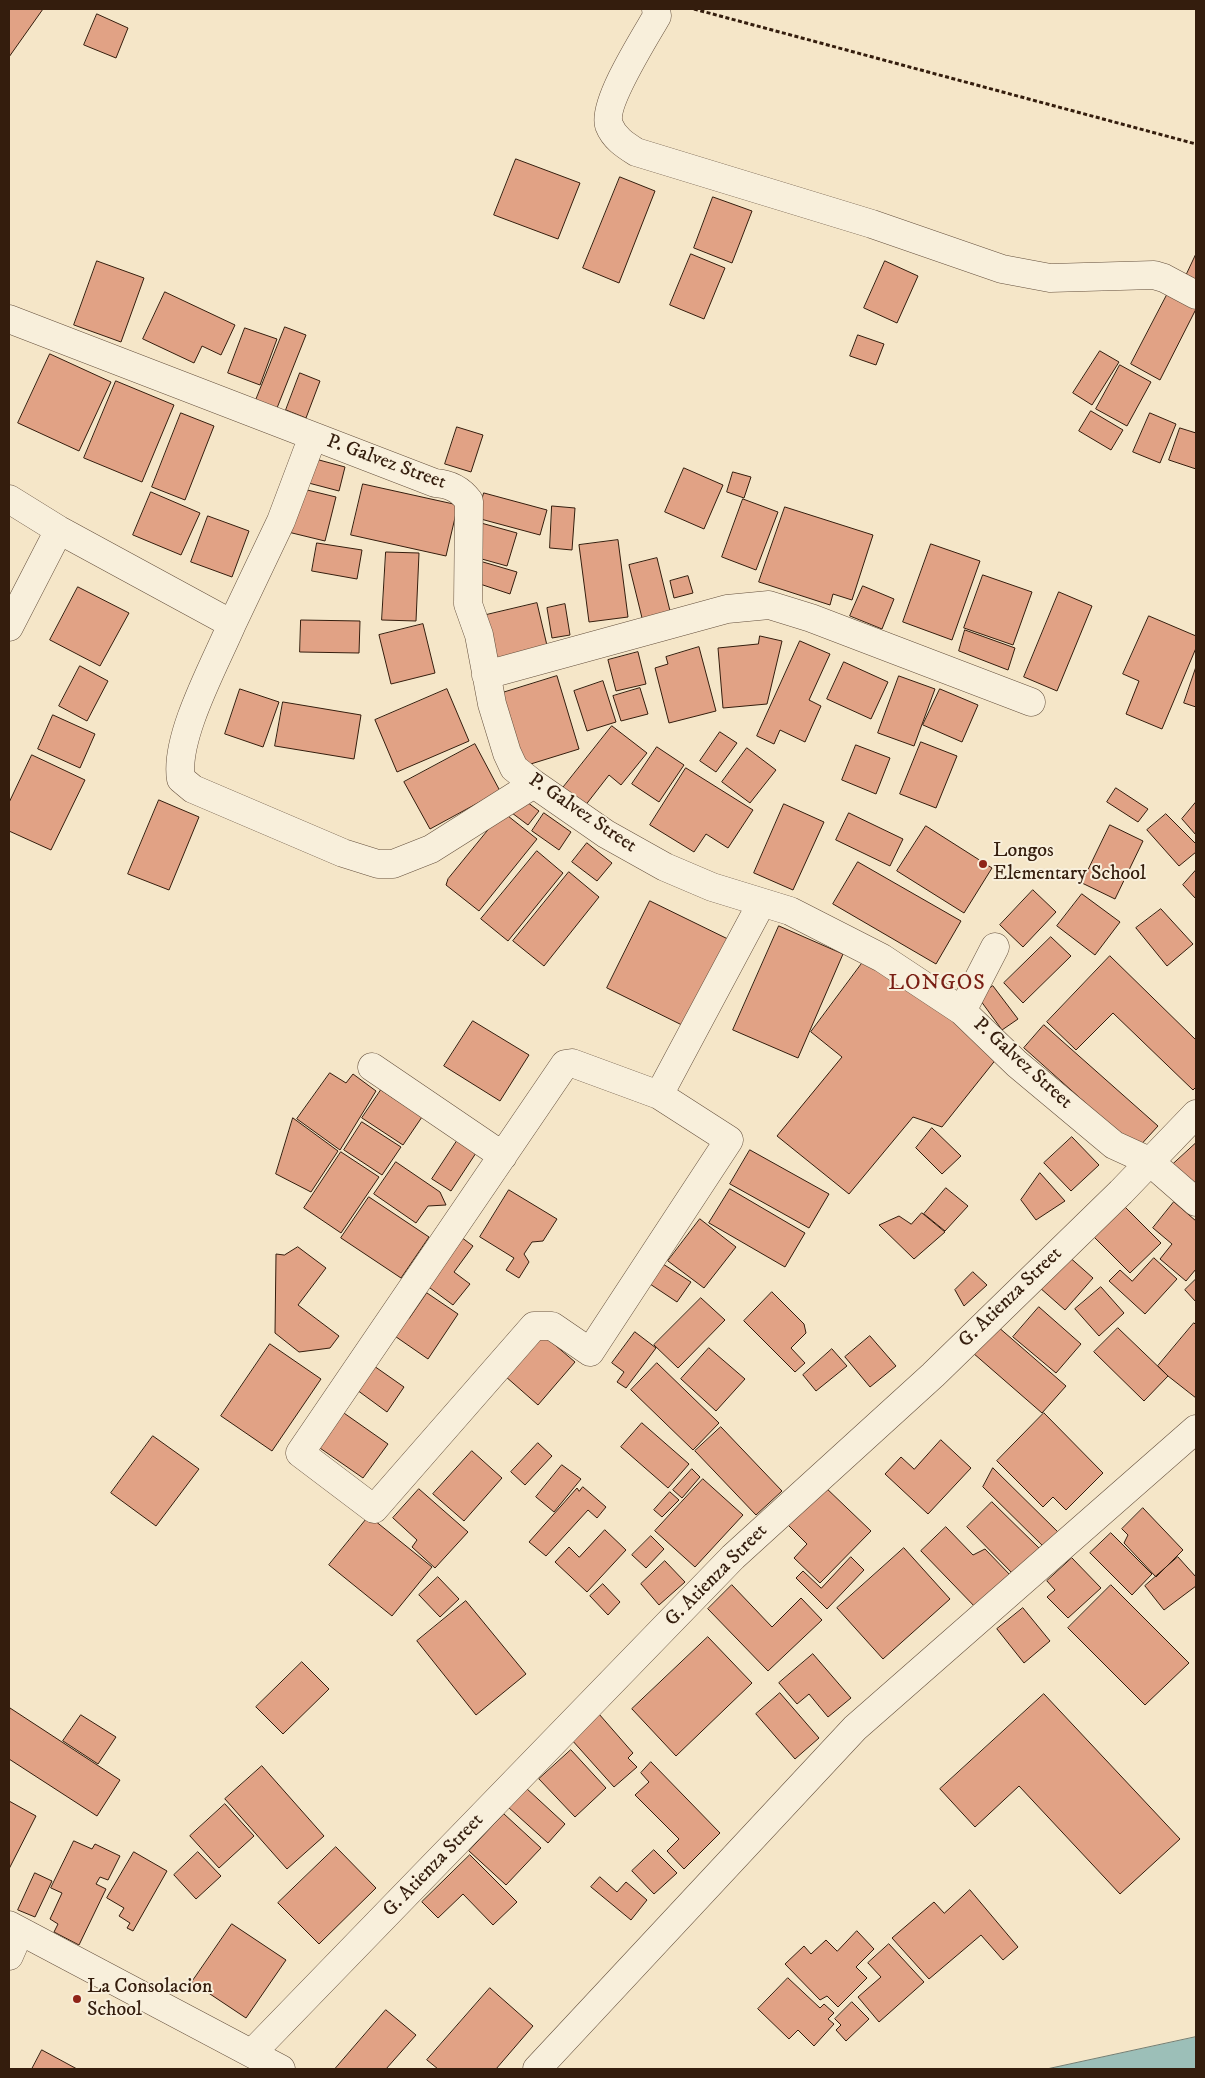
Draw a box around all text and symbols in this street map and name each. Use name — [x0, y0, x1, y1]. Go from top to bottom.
street label: P. Galvez Street — [323, 430, 449, 496]
street label: P. Galvez Street — [523, 769, 641, 859]
place label: Longos Elementary School — [993, 840, 1146, 887]
marker: Longos Elementary School — [977, 858, 989, 870]
district label: LONGOS — [887, 971, 987, 997]
street label: P. Galvez Street — [967, 1013, 1077, 1115]
street label: G. Atienza Street — [954, 1243, 1068, 1353]
street label: G. Atienza Street — [661, 1520, 773, 1632]
street label: G. Atienza Street — [379, 1809, 489, 1923]
place label: La Consolacion School — [87, 1976, 212, 2023]
marker: La Consolacion School — [71, 1993, 83, 2005]

